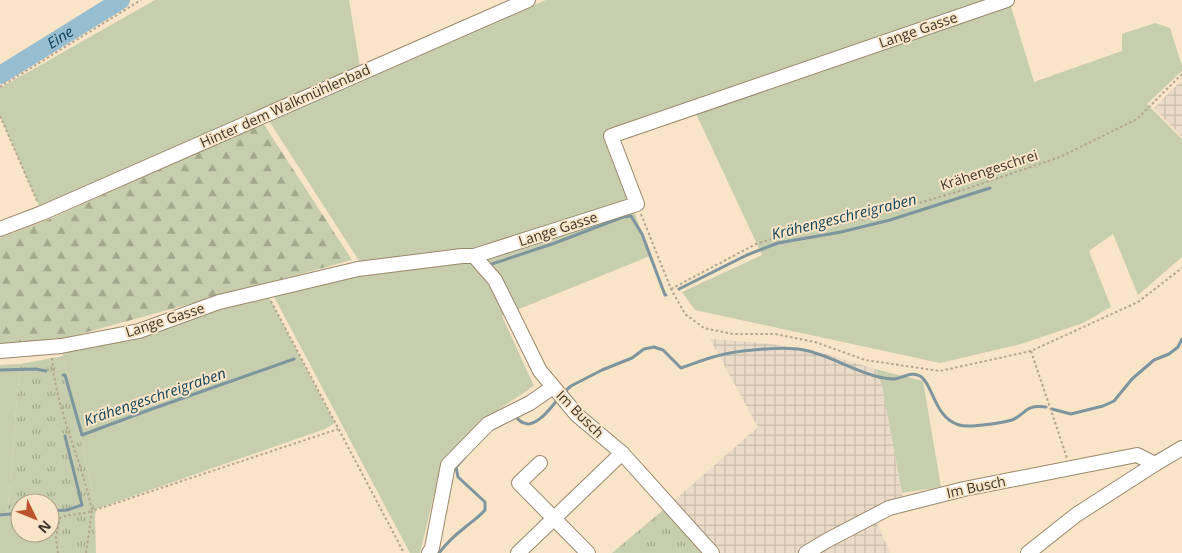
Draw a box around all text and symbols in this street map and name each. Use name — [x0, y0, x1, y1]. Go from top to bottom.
street label: Lange Gasse — [876, 7, 960, 52]
water label: Eine — [43, 21, 77, 53]
street label: Hinter dem Walkmühlenbad — [197, 59, 373, 152]
street label: Krähengeschrei — [938, 145, 1040, 194]
water label: Krähengeschreigraben — [769, 188, 918, 244]
street label: Lange Gasse — [516, 207, 600, 250]
street label: Lange Gasse — [123, 298, 207, 341]
water label: Krähengeschreigraben — [81, 362, 228, 430]
street label: Im Busch — [552, 386, 608, 442]
street label: Im Busch — [945, 471, 1007, 502]
north arrow — [10, 493, 60, 543]
text: N — [34, 517, 56, 538]

